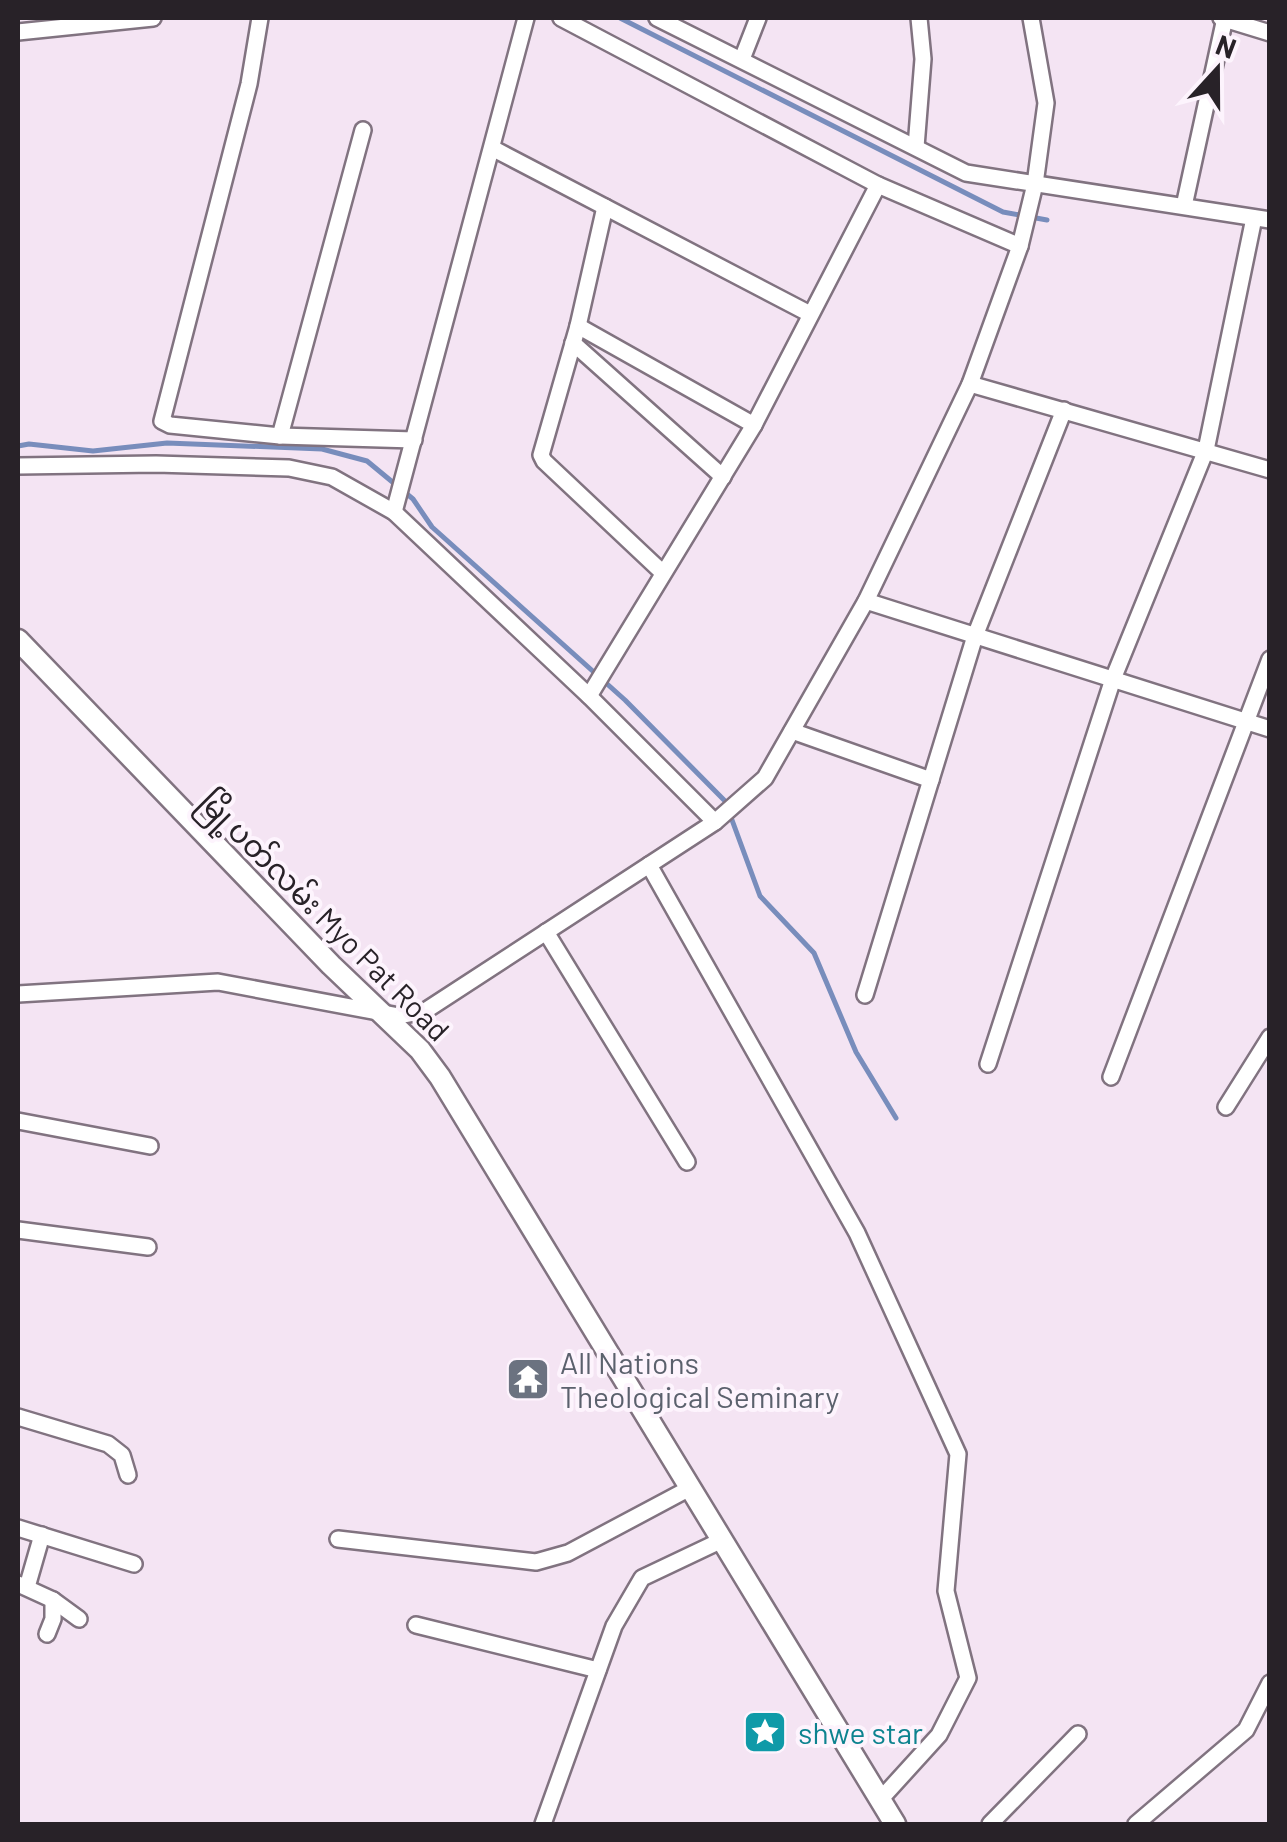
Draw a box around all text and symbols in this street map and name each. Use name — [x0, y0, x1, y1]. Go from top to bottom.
north arrow — [1167, 20, 1267, 120]
text: N — [1212, 27, 1241, 65]
street label: မြို့ပတ်လမ်း Myo Pat Road — [186, 781, 459, 1054]
place label: All Nations Theological Seminary — [560, 1344, 839, 1414]
temple icon: All Nations Theological Seminary — [505, 1356, 551, 1402]
place icon: shwe star — [742, 1709, 788, 1755]
place label: shwe star — [798, 1714, 923, 1750]

